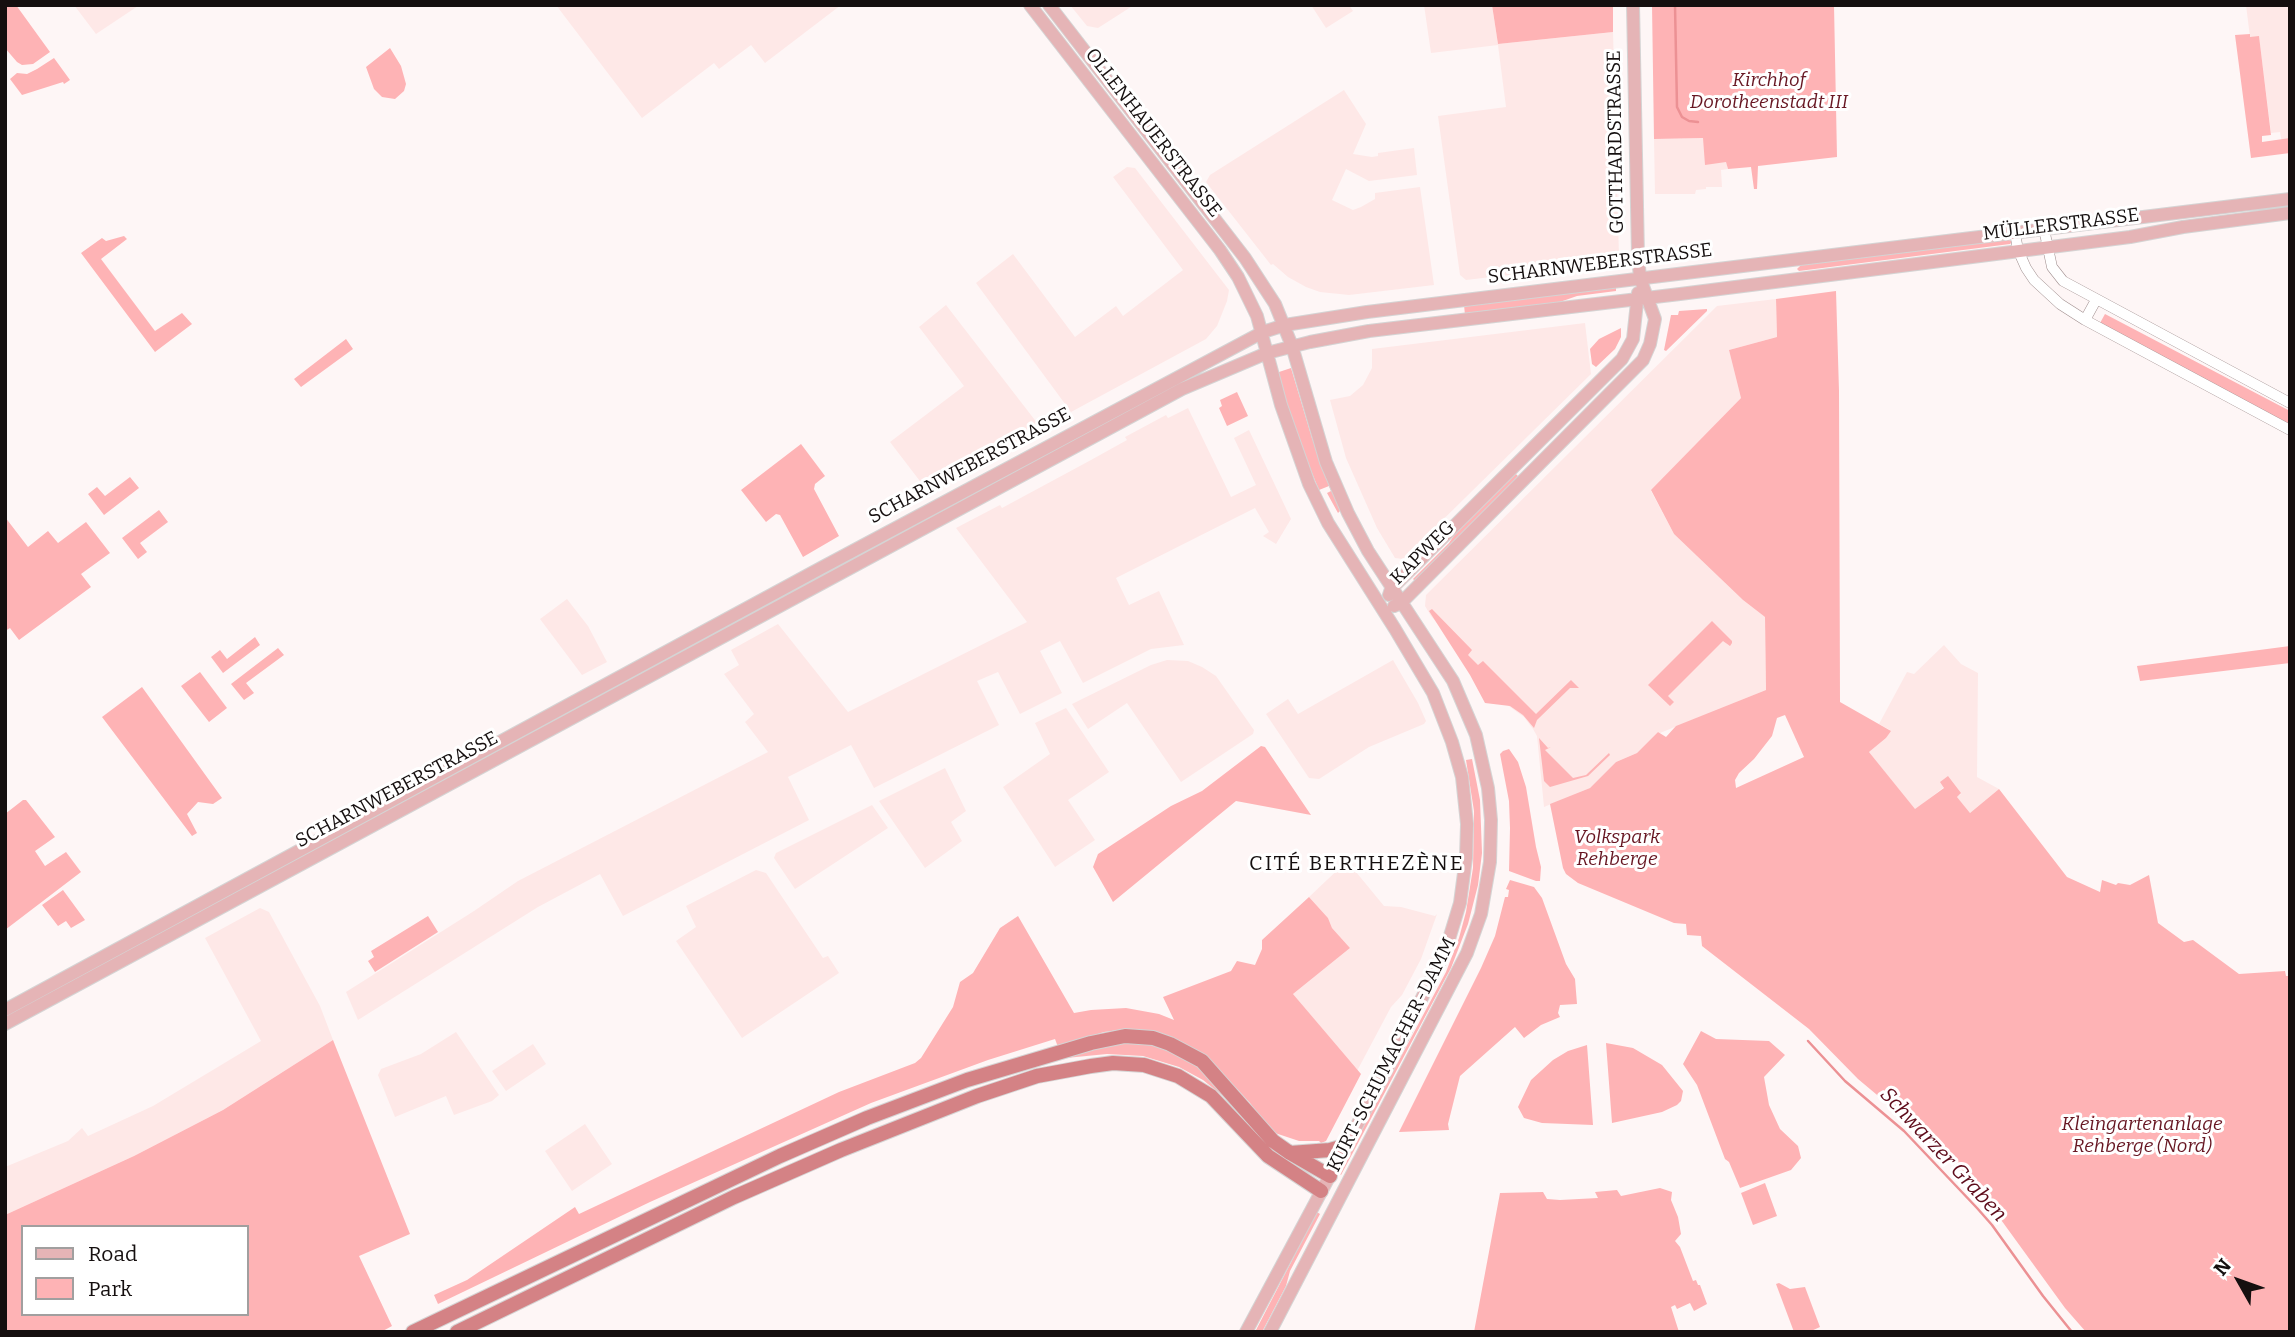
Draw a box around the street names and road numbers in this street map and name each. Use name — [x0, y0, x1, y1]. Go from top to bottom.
street label: OLLENHAUERSTRASSE — [1080, 44, 1226, 222]
street label: GOTTHARDSTRASSE — [1603, 50, 1629, 234]
street label: MÜLLERSTRASSE — [1982, 204, 2140, 246]
street label: SCHARNWEBERSTRASSE — [1486, 239, 1714, 289]
street label: SCHARNWEBERSTRASSE — [865, 403, 1075, 529]
street label: KAPWEG — [1386, 516, 1460, 590]
street label: SCHARNWEBERSTRASSE — [292, 727, 502, 853]
street label: KURT-SCHUMACHER-DAMM — [1323, 934, 1461, 1176]

